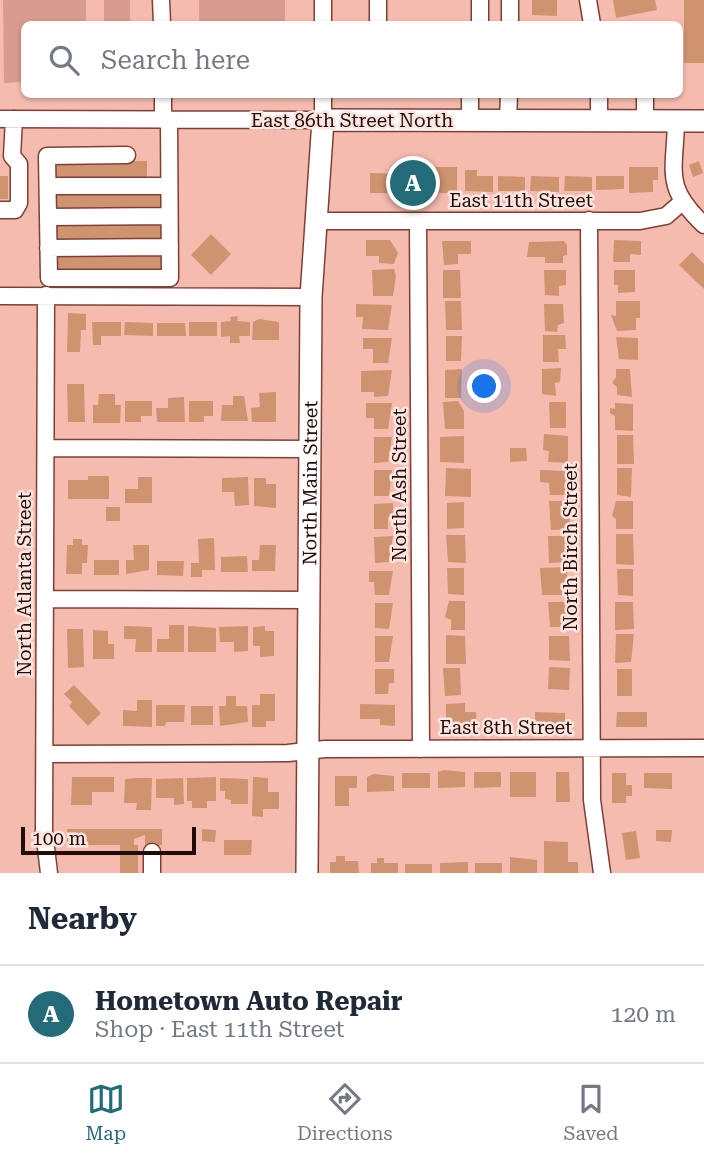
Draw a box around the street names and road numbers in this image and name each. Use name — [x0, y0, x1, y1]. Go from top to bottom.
street label: East 86th Street North — [251, 109, 453, 132]
street label: East 11th Street — [449, 189, 593, 212]
street label: North Main Street — [298, 400, 322, 566]
street label: North Ash Street — [388, 408, 411, 562]
street label: North Birch Street — [559, 463, 582, 631]
street label: North Atlanta Street — [13, 492, 36, 676]
street label: East 8th Street — [440, 716, 572, 739]

